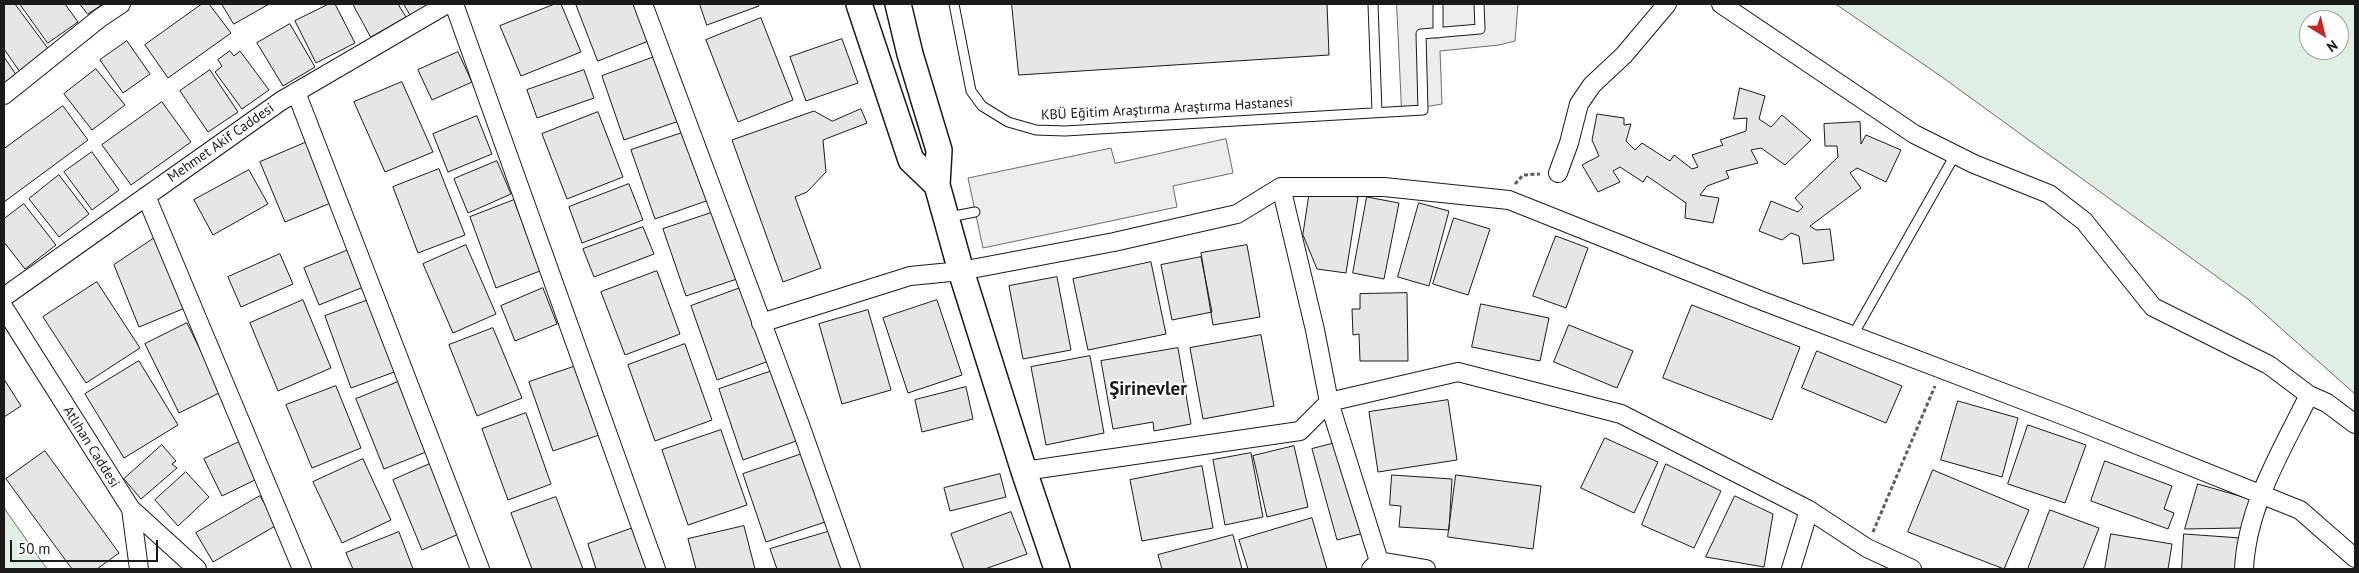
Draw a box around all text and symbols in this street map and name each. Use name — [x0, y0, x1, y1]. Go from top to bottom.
north arrow — [2299, 10, 2349, 60]
text: N — [2323, 36, 2341, 56]
street label: KBÜ Eğitim Araştırma Araştırma Hastanesi — [1040, 94, 1294, 124]
street label: Mehmet Akif Caddesi — [165, 100, 277, 186]
district label: Şirinevler — [1109, 379, 1187, 401]
street label: Atlıhan Caddesi — [59, 403, 123, 491]
scale bar — [12, 530, 160, 562]
text: 50 m — [18, 539, 51, 558]

